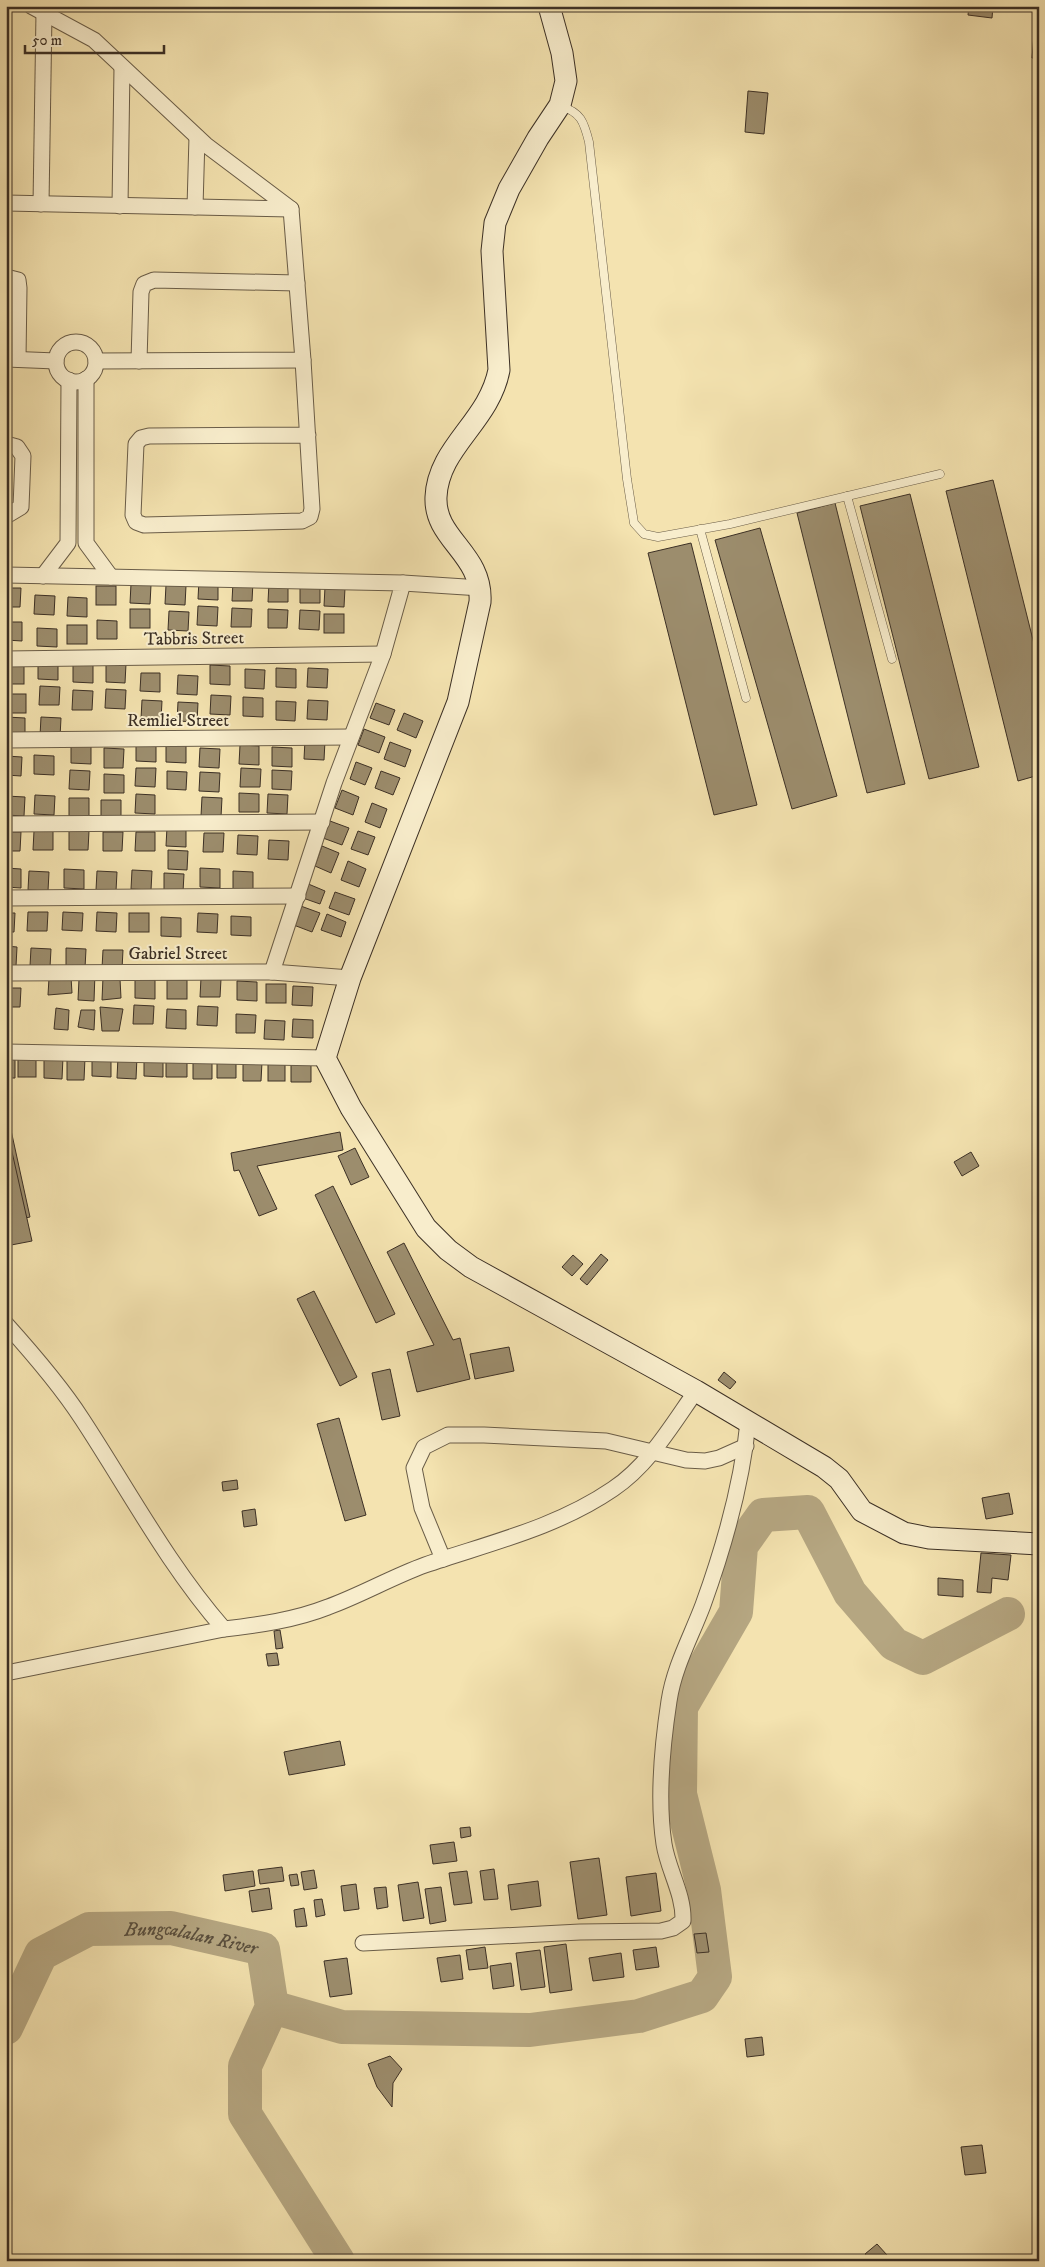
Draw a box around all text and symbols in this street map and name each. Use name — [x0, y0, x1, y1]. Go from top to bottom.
scale bar — [25, 22, 164, 54]
text: 50 m — [32, 31, 62, 50]
street label: Tabbris Street — [144, 627, 245, 651]
street label: Remliel Street — [127, 710, 229, 732]
street label: Gabriel Street — [128, 943, 228, 965]
water label: Bungcalalan River — [123, 1918, 262, 1961]

